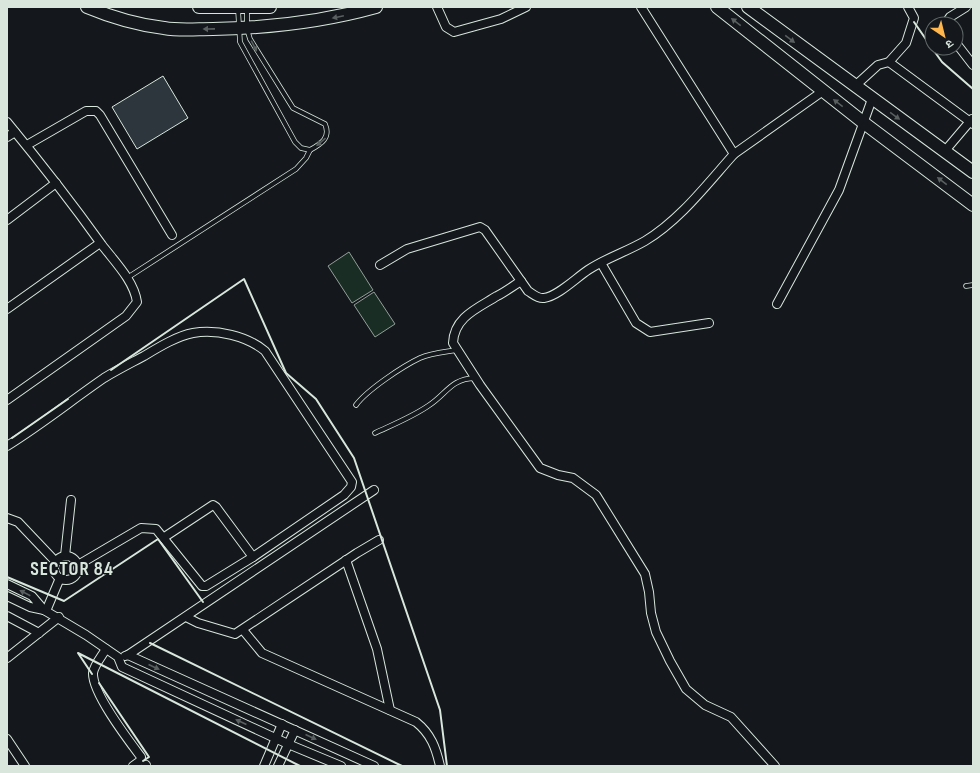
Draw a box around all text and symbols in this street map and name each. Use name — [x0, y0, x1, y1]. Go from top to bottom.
one-way arrow — [332, 14, 344, 20]
north arrow — [924, 16, 964, 56]
one-way arrow — [731, 18, 742, 27]
one-way arrow — [202, 26, 215, 32]
one-way arrow — [785, 34, 796, 43]
text: उ — [943, 37, 956, 51]
one-way arrow — [251, 40, 258, 52]
one-way arrow — [833, 99, 844, 107]
one-way arrow — [890, 112, 900, 120]
one-way arrow — [316, 137, 326, 146]
one-way arrow — [937, 178, 947, 186]
district label: SECTOR 84 — [30, 558, 114, 581]
one-way arrow — [19, 590, 31, 596]
one-way arrow — [149, 664, 160, 670]
one-way arrow — [235, 719, 247, 725]
one-way arrow — [305, 734, 317, 741]

